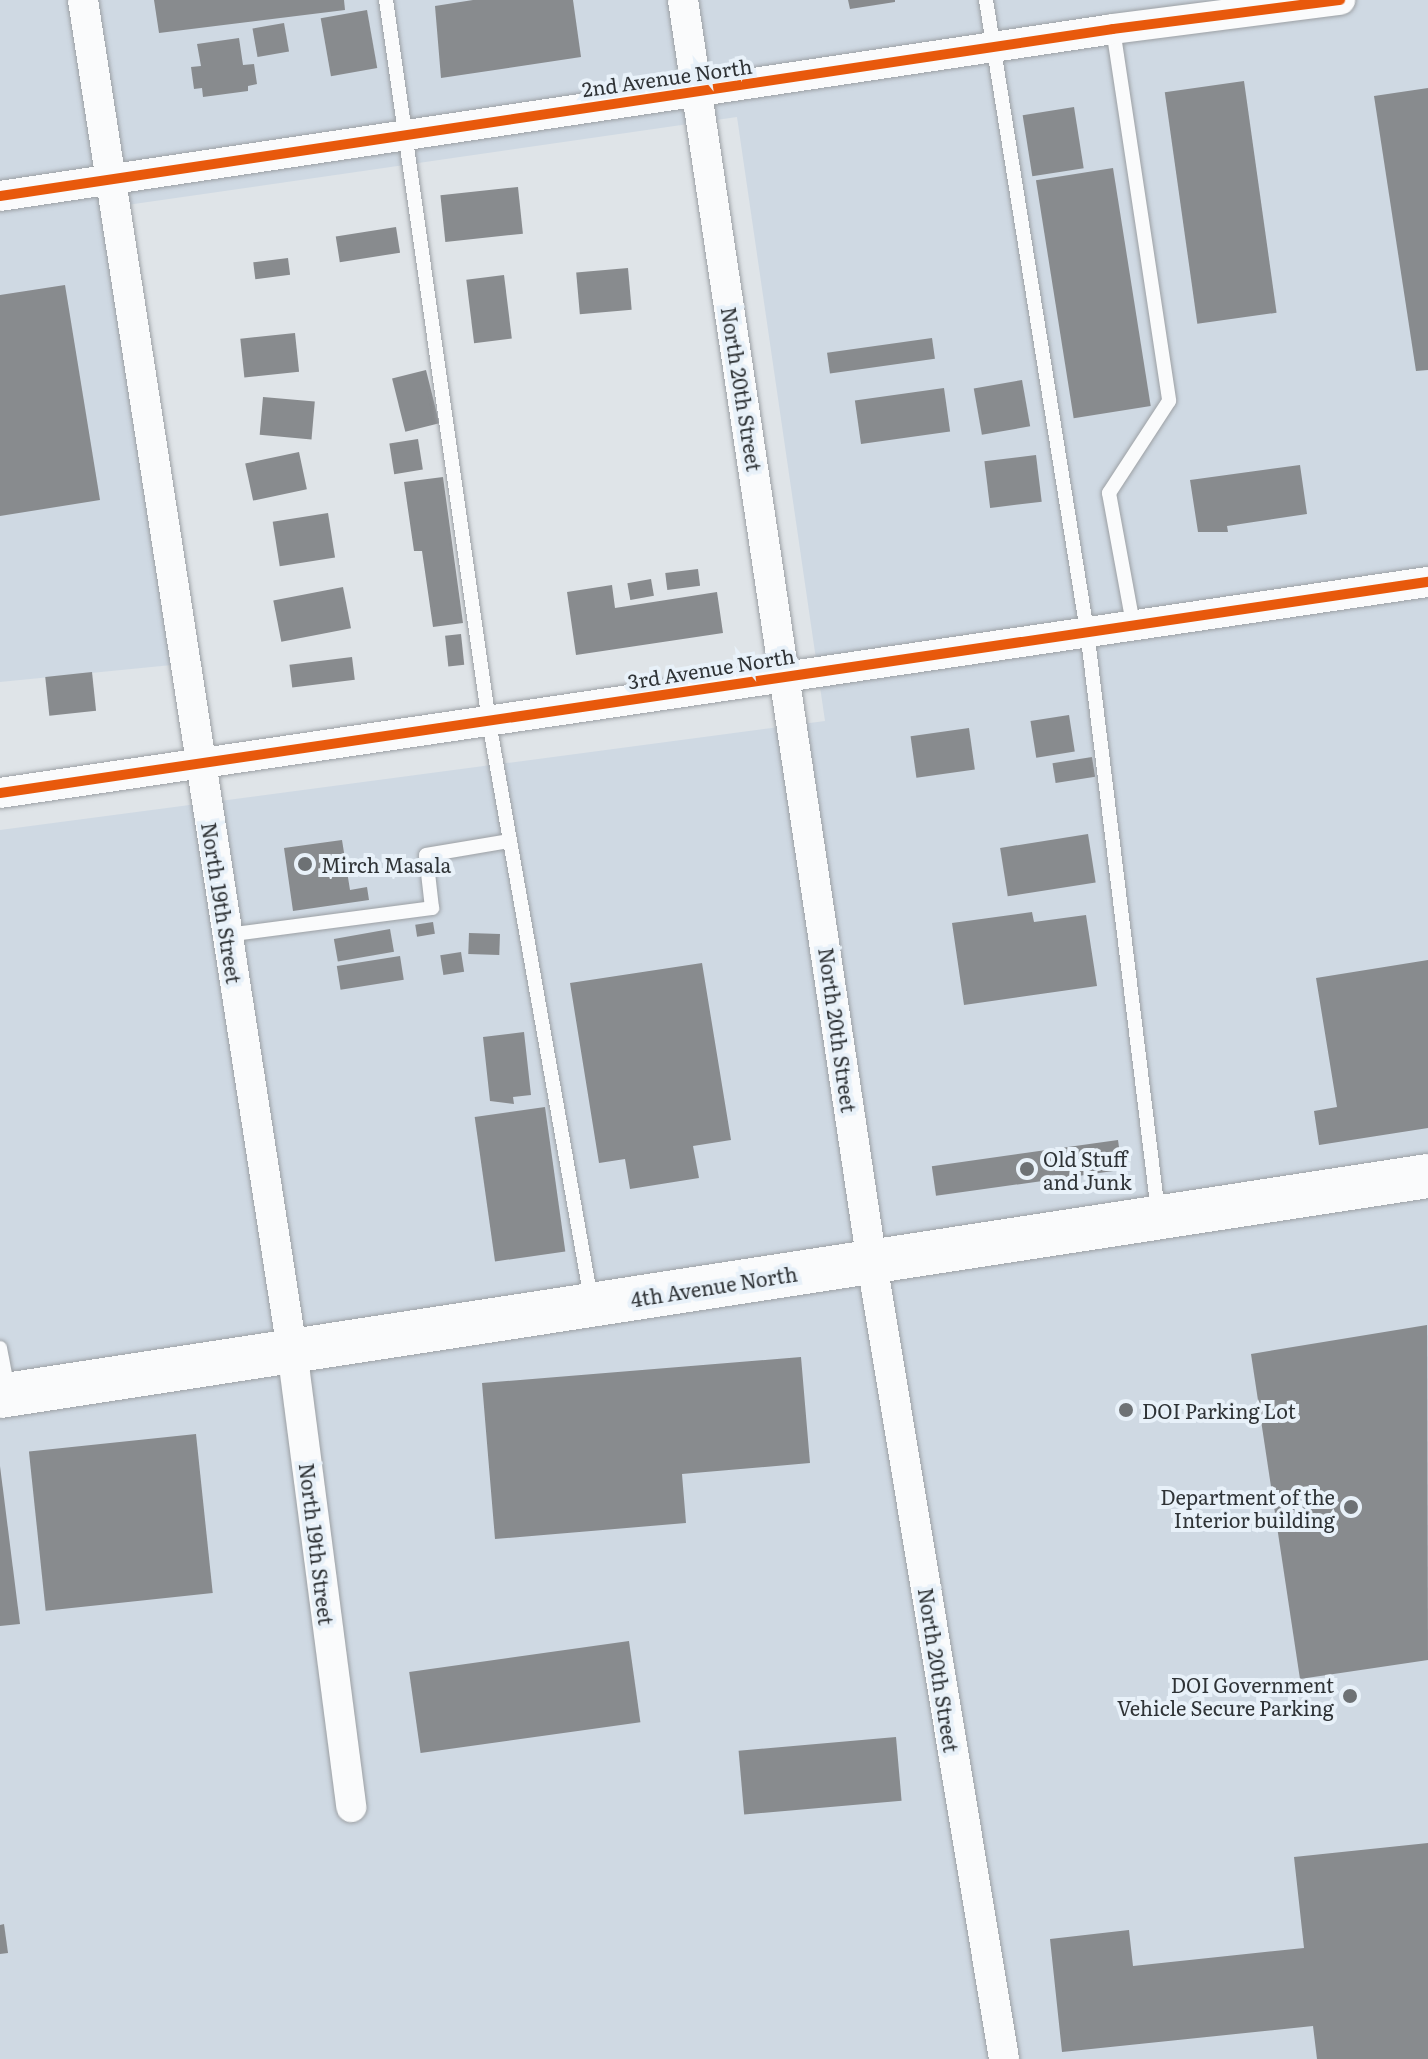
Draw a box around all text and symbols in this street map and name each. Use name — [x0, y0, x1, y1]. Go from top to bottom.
street label: 2nd Avenue North — [580, 53, 754, 101]
street label: North 20th Street — [717, 305, 767, 473]
street label: 3rd Avenue North — [626, 643, 796, 693]
street label: North 19th Street — [197, 821, 247, 985]
place label: Mirch Masala — [321, 852, 451, 876]
marker: Mirch Masala — [296, 855, 314, 873]
street label: North 20th Street — [815, 946, 861, 1114]
place label: Old Stuff and Junk — [1043, 1146, 1132, 1193]
marker: Old Stuff and Junk — [1018, 1160, 1036, 1178]
street label: 4th Avenue North — [629, 1261, 799, 1311]
place label: DOI Parking Lot — [1142, 1398, 1296, 1422]
marker: DOI Parking Lot — [1117, 1401, 1135, 1419]
street label: North 19th Street — [295, 1462, 339, 1626]
place label: Department of the Interior building — [1160, 1484, 1335, 1531]
marker: Department of the Interior building — [1342, 1498, 1360, 1516]
street label: North 20th Street — [914, 1586, 964, 1754]
place label: DOI Government Vehicle Secure Parking — [1117, 1672, 1334, 1719]
marker: DOI Government Vehicle Secure Parking — [1341, 1687, 1359, 1705]

